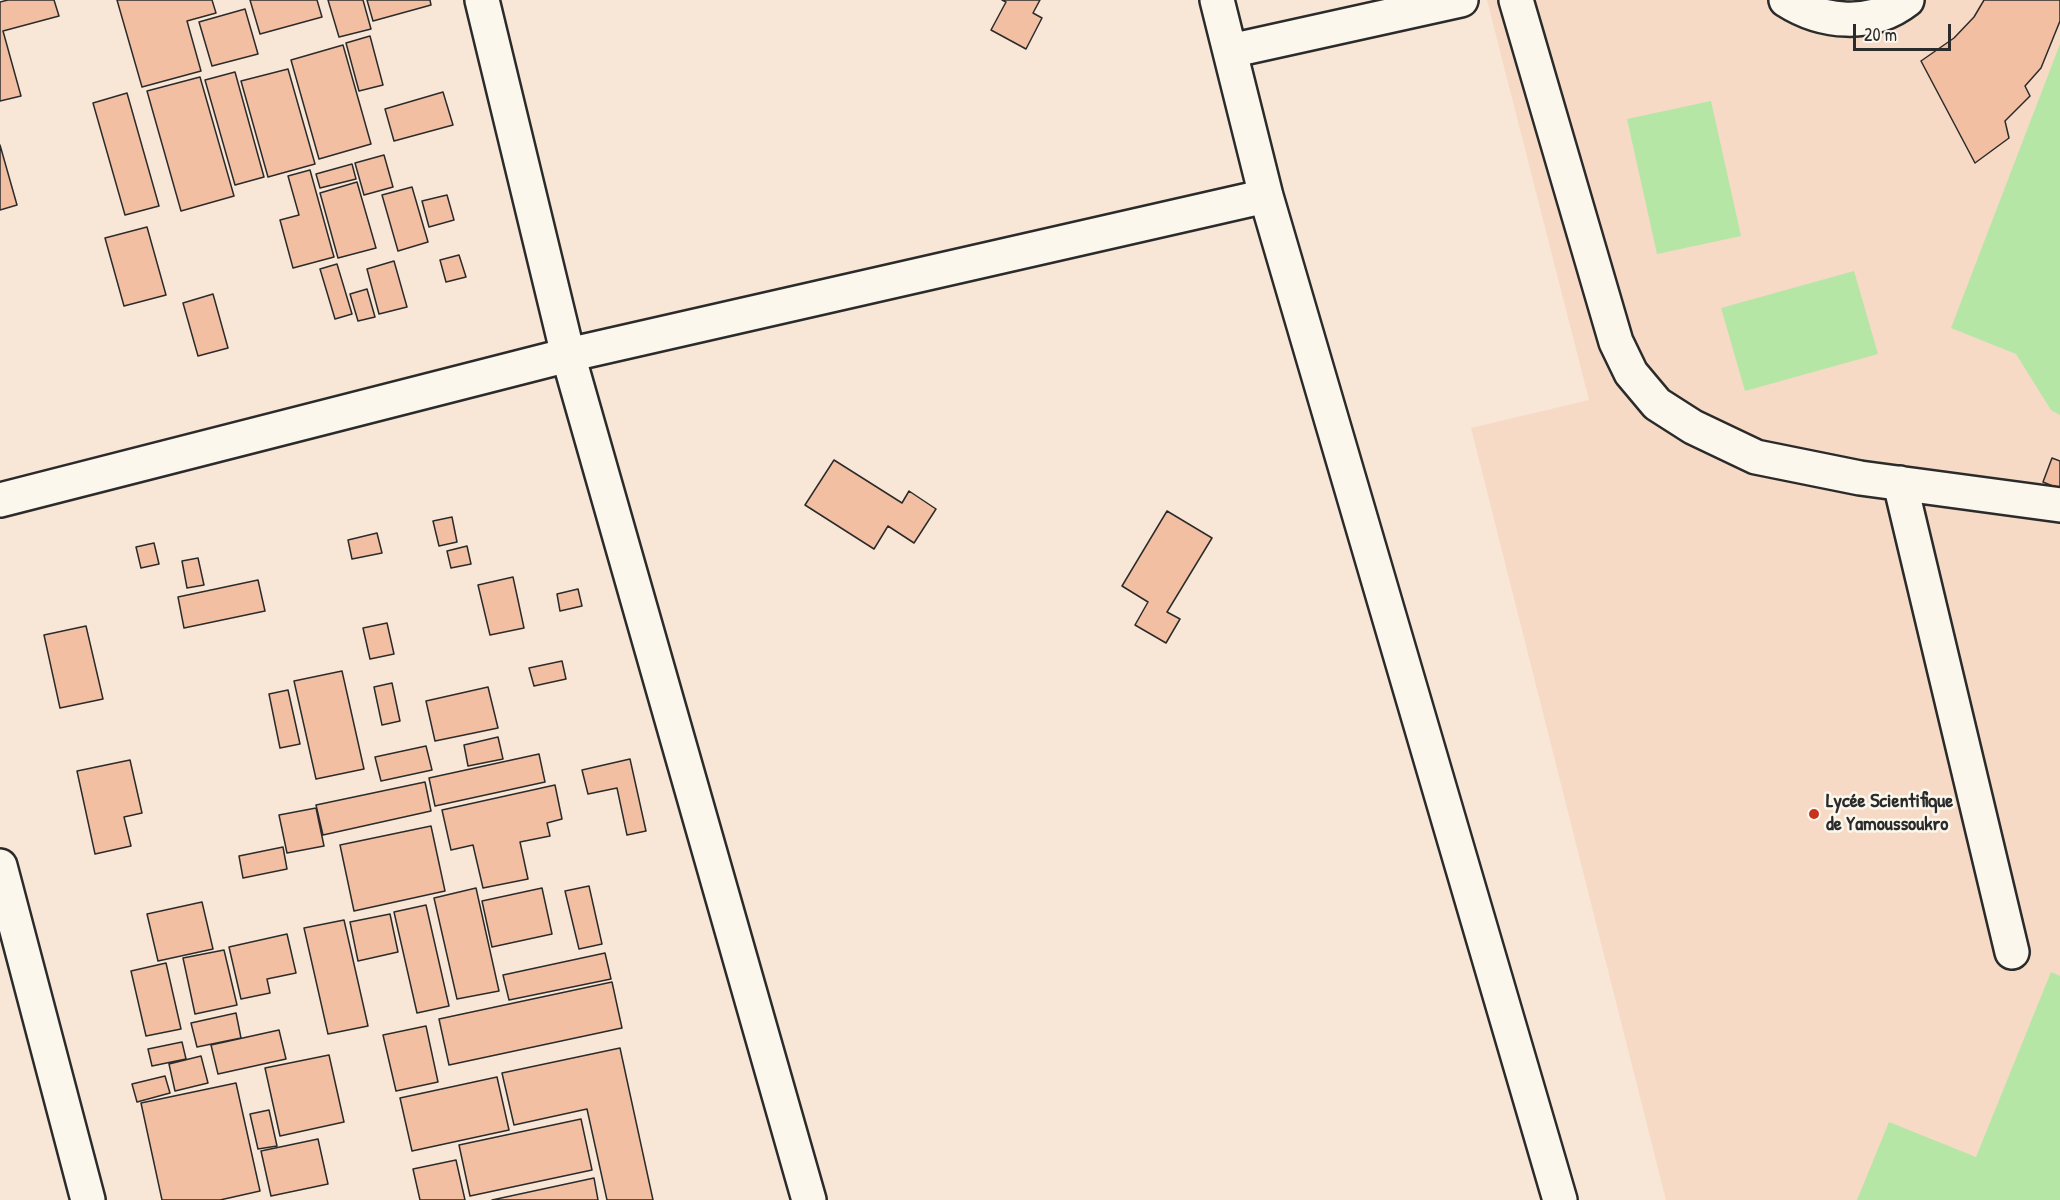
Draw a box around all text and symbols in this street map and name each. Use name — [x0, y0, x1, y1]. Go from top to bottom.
scale bar — [1856, 12, 1954, 50]
text: 20 m — [1864, 22, 1897, 47]
place label: Lycée Scientifique de Yamoussoukro — [1826, 790, 1953, 837]
marker: Lycée Scientifique de Yamoussoukro — [1807, 807, 1821, 821]

